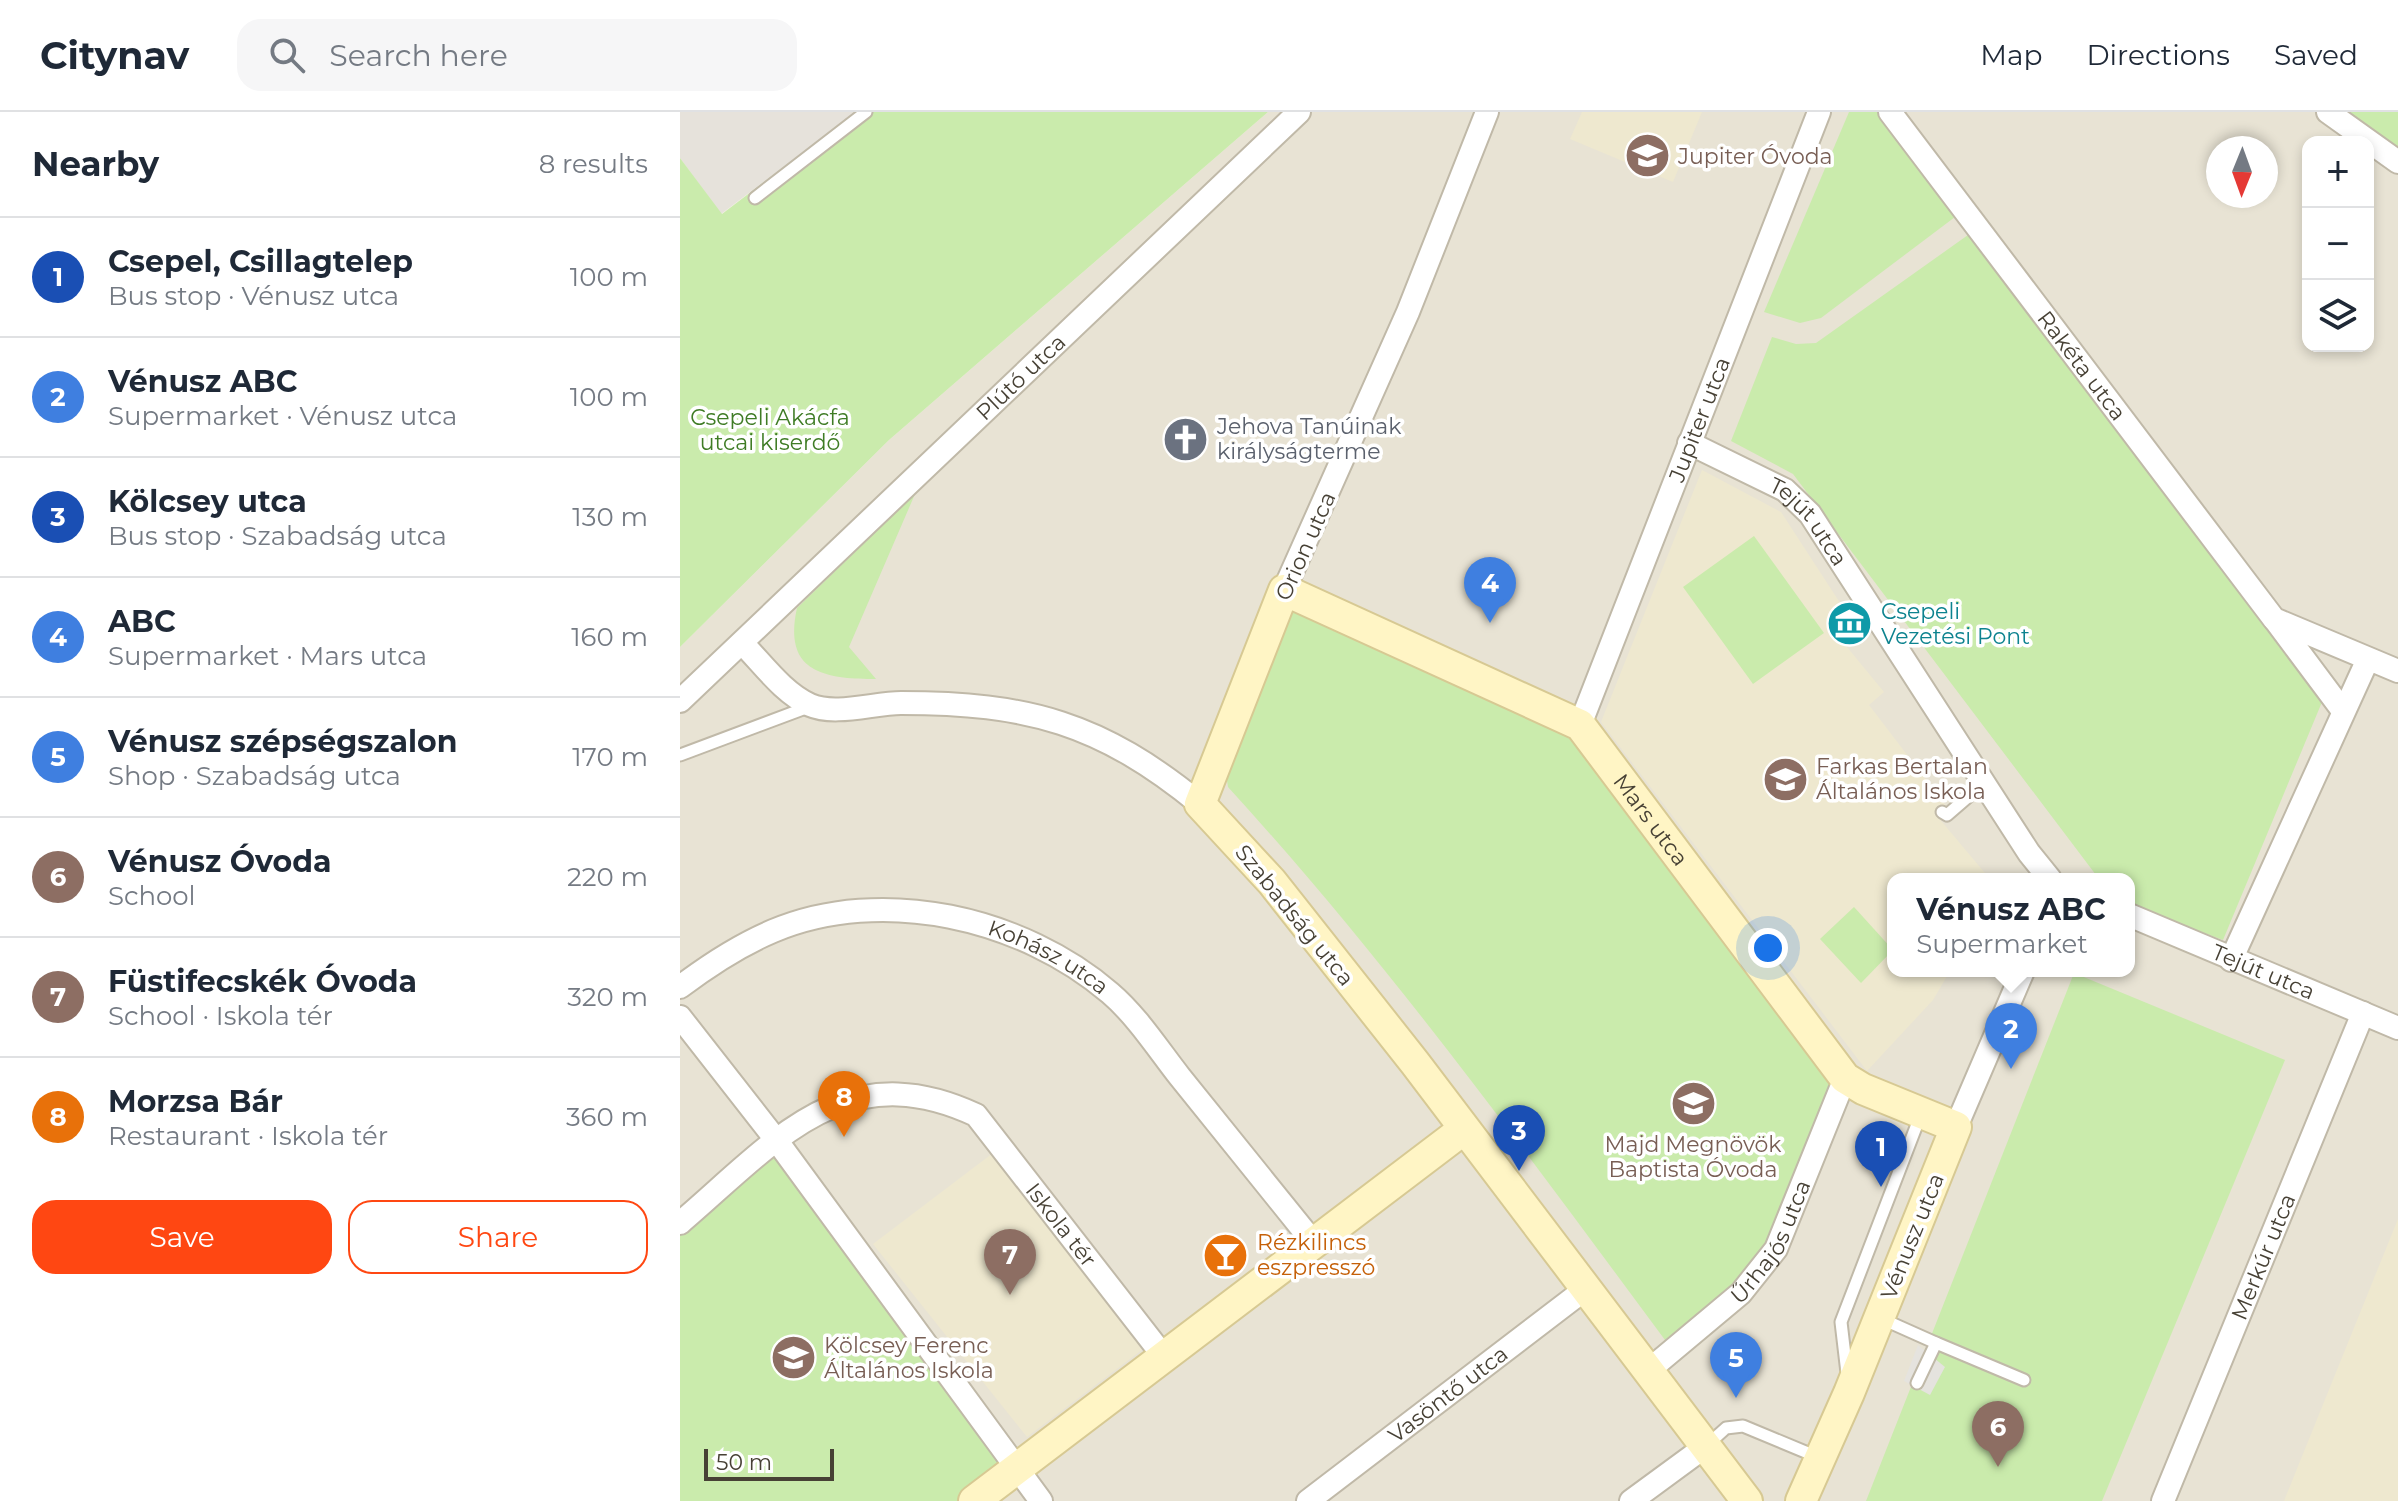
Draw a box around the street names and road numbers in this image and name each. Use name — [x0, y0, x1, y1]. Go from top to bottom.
street label: Rakéta utca — [2031, 306, 2132, 426]
street label: Plútó utca — [970, 329, 1071, 426]
street label: Jupiter utca — [1663, 353, 1736, 487]
street label: Tejút utca — [1765, 472, 1853, 571]
street label: Orion utca — [1270, 488, 1341, 605]
street label: Mars utca — [1607, 769, 1694, 871]
street label: Szabadság utca — [1229, 839, 1360, 991]
street label: Kohász utca — [985, 914, 1114, 1000]
street label: Tejút utca — [2208, 938, 2319, 1006]
street label: Vénusz utca — [1875, 1169, 1950, 1303]
street label: Űrhajós utca — [1725, 1176, 1816, 1310]
street label: Iskola tér — [1020, 1178, 1102, 1273]
street label: Merkúr utca — [2226, 1190, 2301, 1324]
street label: Vasöntő utca — [1383, 1340, 1513, 1449]

